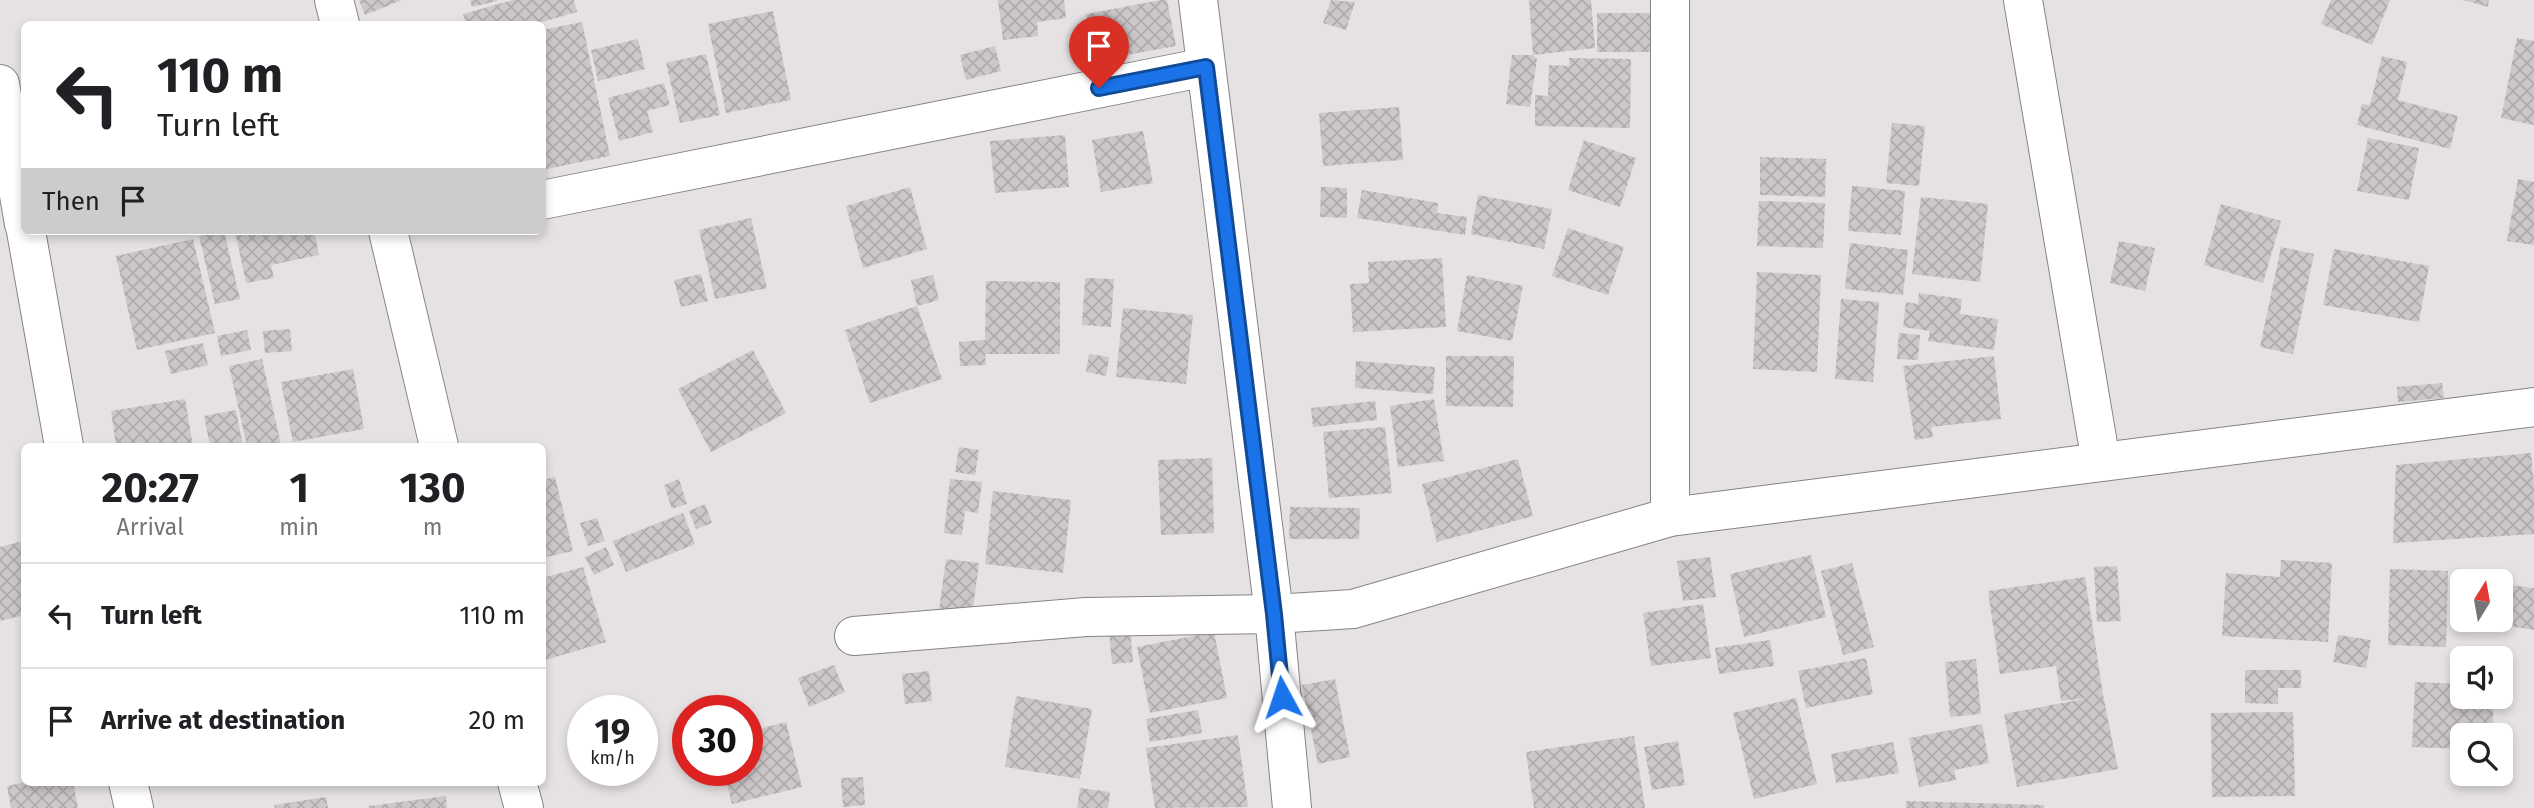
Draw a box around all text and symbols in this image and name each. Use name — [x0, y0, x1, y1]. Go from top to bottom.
pin — [1069, 16, 1129, 88]
icon: arrive — [1080, 27, 1118, 65]
text: 110 m — [157, 46, 283, 105]
icon: left — [42, 49, 133, 140]
text: Turn left — [157, 106, 279, 144]
icon: arrive — [114, 182, 152, 220]
text: Then — [42, 186, 100, 217]
text: 20:27 — [102, 463, 199, 513]
text: 1 — [289, 463, 309, 513]
text: 130 — [400, 463, 465, 513]
text: Arrival — [116, 513, 184, 541]
text: min — [279, 513, 319, 541]
text: m — [423, 513, 442, 541]
north arrow — [2450, 569, 2513, 632]
map controls — [2450, 569, 2513, 786]
icon: left — [42, 597, 80, 635]
text: Turn left — [101, 600, 202, 631]
text: 110 m — [459, 600, 525, 631]
button: sound — [2450, 646, 2513, 709]
position arrow — [1245, 660, 1319, 734]
speed limit sign: 30 — [672, 695, 763, 786]
icon: arrive — [42, 702, 80, 740]
text: Arrive at destination — [101, 705, 345, 736]
text: 20 m — [468, 705, 525, 736]
text: 19 — [595, 710, 630, 752]
button: search — [2450, 723, 2513, 786]
text: km/h — [590, 747, 635, 769]

